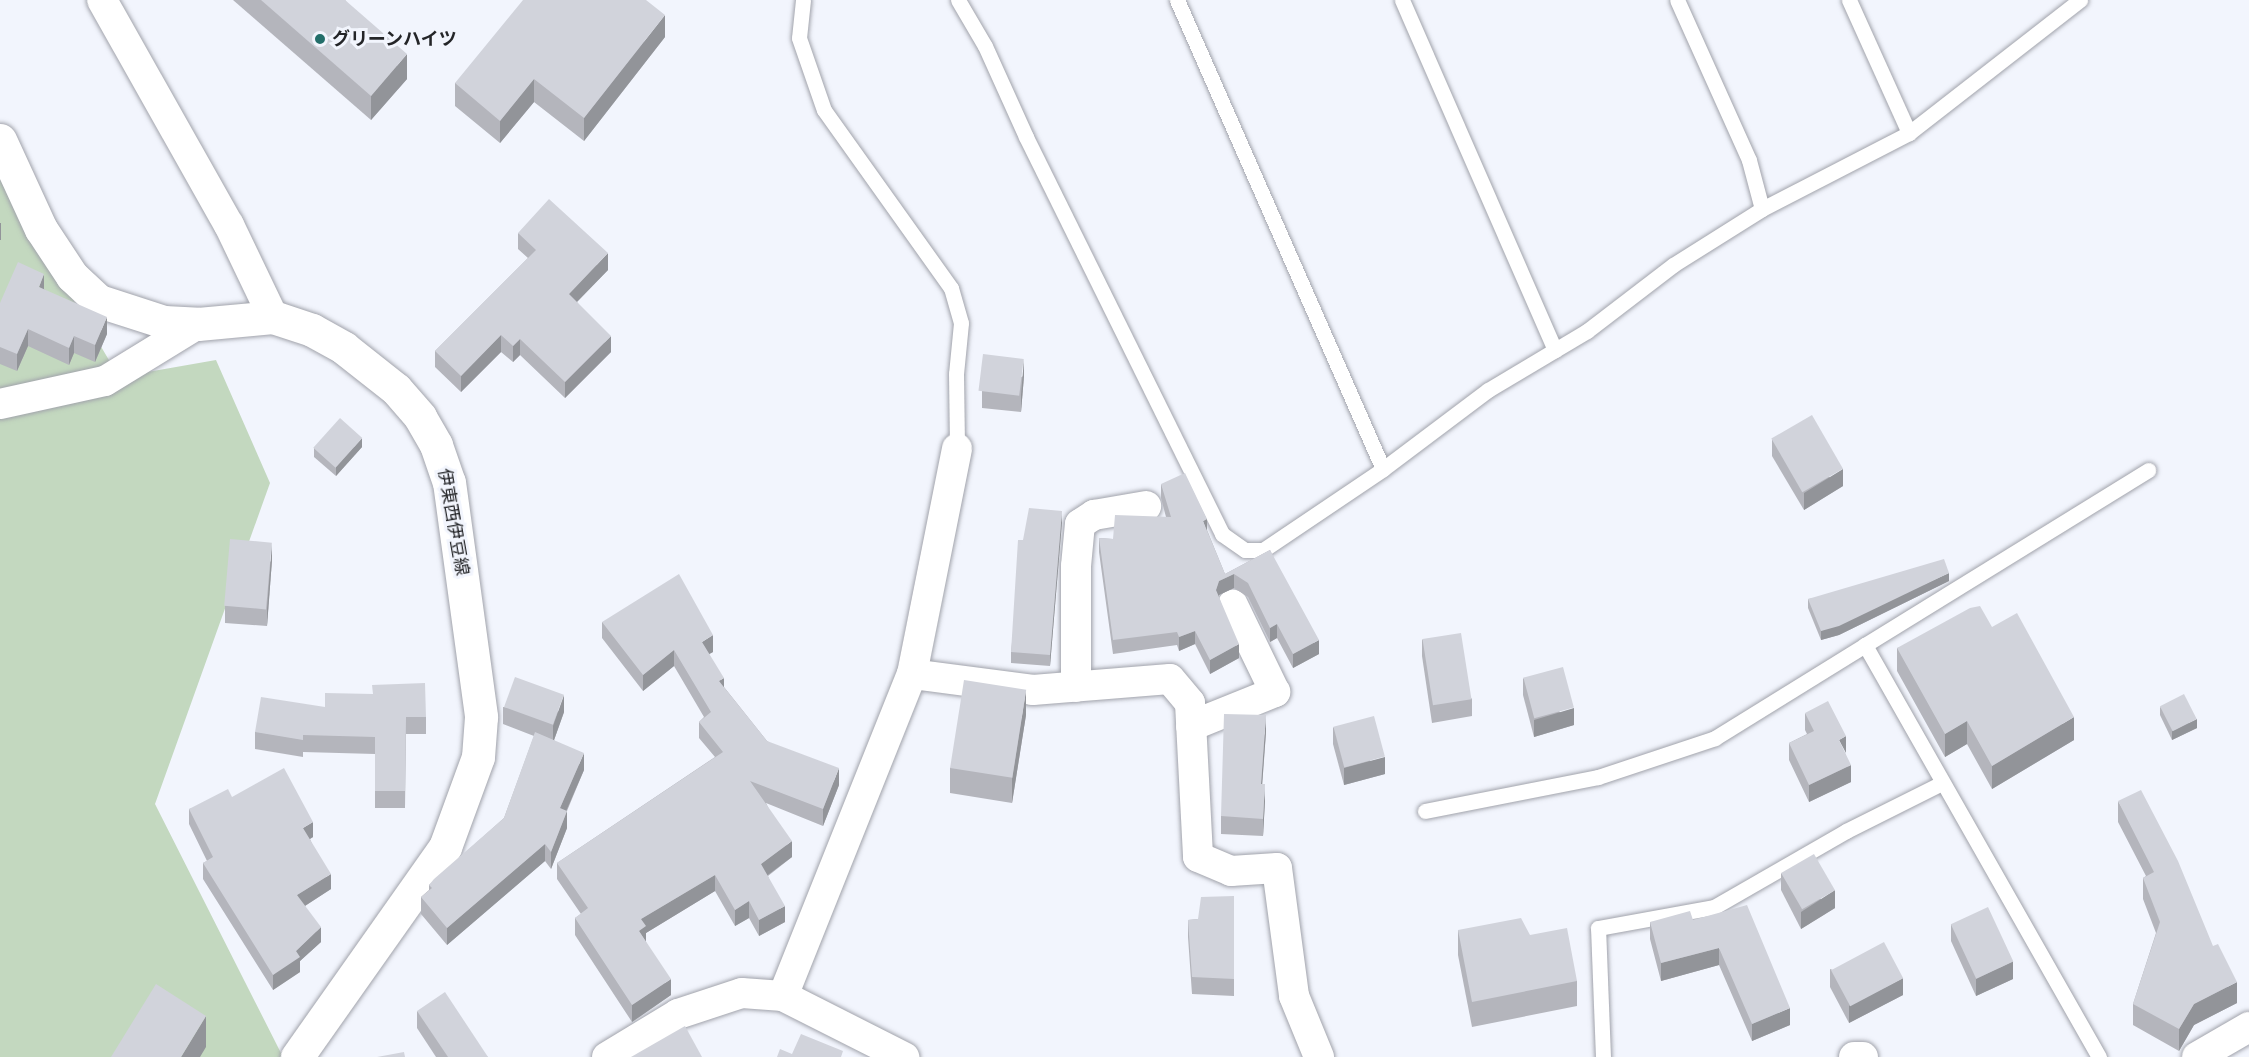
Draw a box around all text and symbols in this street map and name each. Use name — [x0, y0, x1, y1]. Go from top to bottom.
place label: グリーンハイツ — [332, 28, 458, 50]
marker: グリーンハイツ — [313, 32, 327, 46]
street label: 伊東西伊豆線 — [433, 467, 473, 577]

